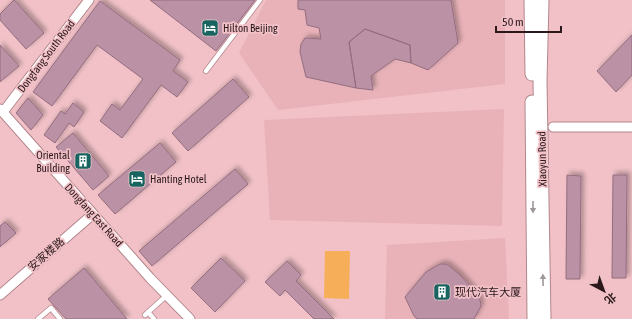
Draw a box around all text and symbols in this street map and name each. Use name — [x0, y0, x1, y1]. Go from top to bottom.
scale bar — [496, 8, 561, 34]
text: 50 m — [502, 15, 524, 29]
street label: Dongfang South Road — [15, 18, 77, 94]
hotel icon: Hilton Beijing — [200, 18, 220, 38]
place label: Hilton Beijing — [223, 22, 278, 34]
street label: Xiaoyun Road — [536, 131, 548, 187]
place label: Oriental Building — [36, 149, 70, 174]
building icon: Oriental Building — [73, 151, 93, 171]
hotel icon: Hanting Hotel — [127, 169, 147, 189]
place label: Hanting Hotel — [150, 173, 207, 185]
street label: Dongfang East Road — [63, 181, 125, 249]
one-way arrow — [530, 201, 536, 214]
street label: 安家楼路 — [25, 235, 67, 273]
north arrow — [584, 271, 624, 311]
one-way arrow — [540, 273, 546, 286]
building icon: 现代汽车大厦 — [432, 282, 452, 302]
place label: 现代汽车大厦 — [455, 286, 521, 298]
text: 北 — [602, 290, 619, 307]

